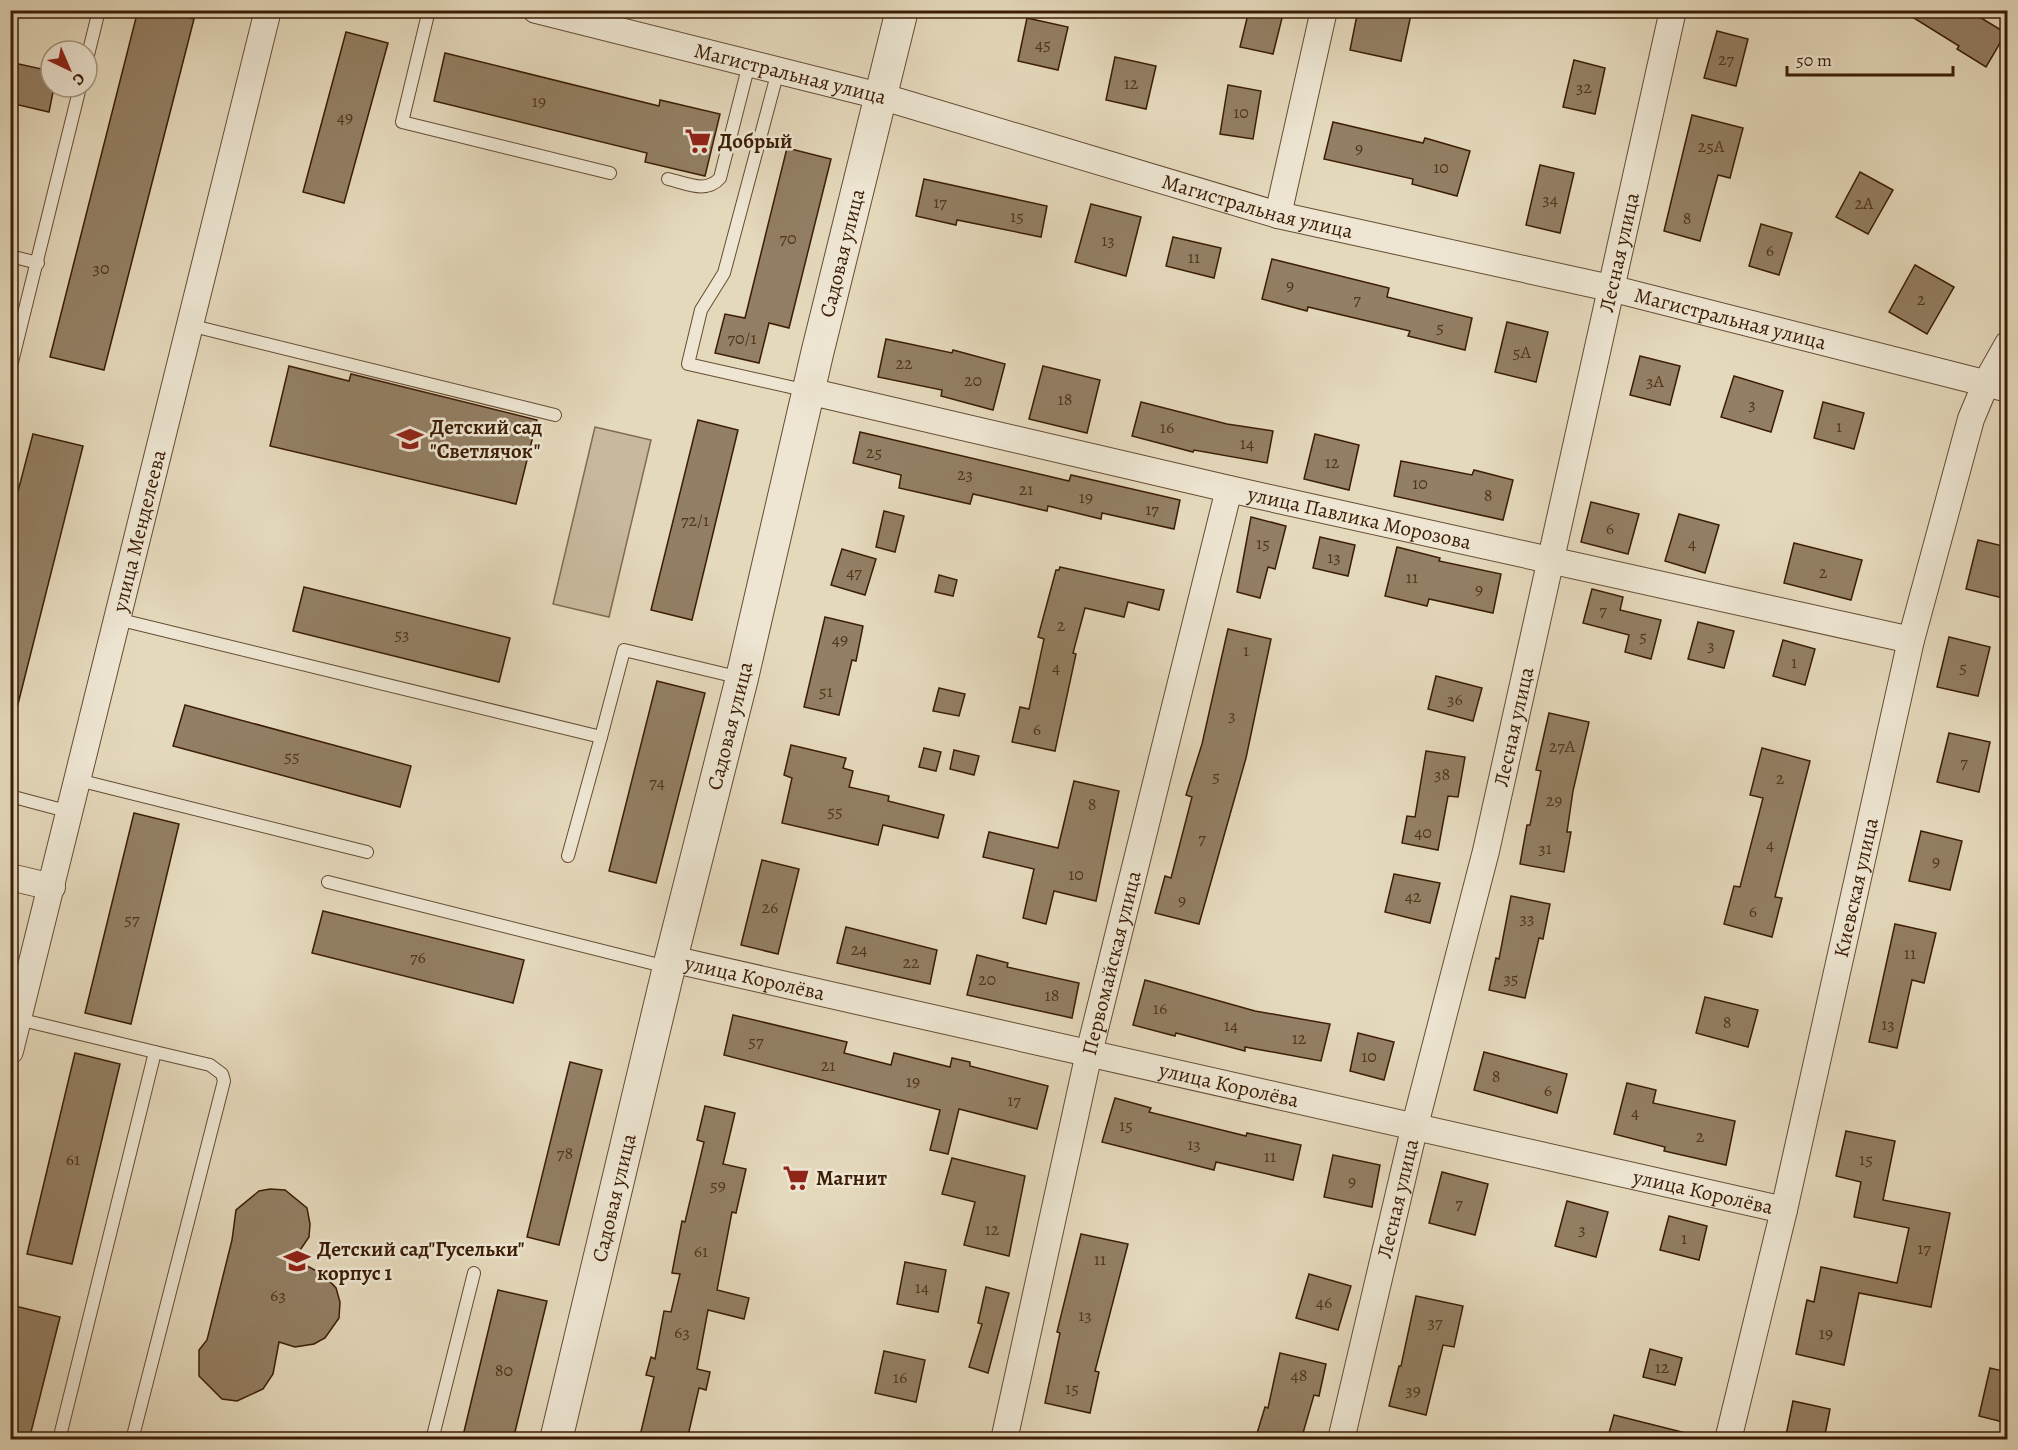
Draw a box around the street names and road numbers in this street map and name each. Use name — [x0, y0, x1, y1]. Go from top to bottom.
street label: Магистральная улица — [691, 36, 890, 111]
street label: Магистральная улица — [1159, 167, 1356, 245]
street label: Садовая улица — [813, 186, 871, 320]
street label: Лесная улица — [1592, 189, 1646, 315]
street label: Магистральная улица — [1631, 281, 1829, 356]
street label: улица Менделеева — [105, 446, 173, 616]
street label: улица Павлика Морозова — [1244, 479, 1474, 556]
street label: Садовая улица — [700, 659, 759, 793]
street label: Лесная улица — [1487, 664, 1541, 789]
street label: Киевская улица — [1827, 815, 1885, 960]
street label: Первомайская улица — [1075, 868, 1148, 1058]
street label: улица Королёва — [681, 948, 828, 1007]
street label: улица Королёва — [1155, 1055, 1302, 1114]
street label: Садовая улица — [585, 1130, 643, 1265]
street label: Лесная улица — [1370, 1136, 1425, 1261]
street label: улица Королёва — [1629, 1162, 1776, 1221]

